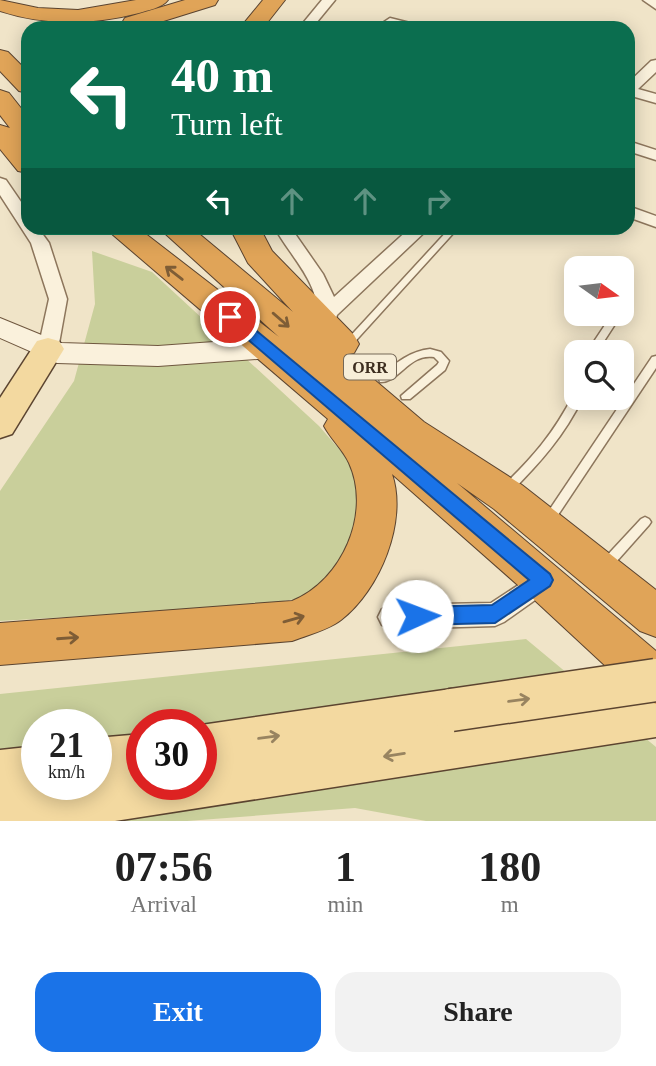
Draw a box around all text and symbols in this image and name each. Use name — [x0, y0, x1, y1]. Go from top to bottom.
text: 40 m — [171, 48, 273, 103]
icon: left — [56, 49, 147, 140]
text: Turn left — [171, 106, 283, 142]
icon: left — [200, 182, 238, 220]
icon: ahead — [273, 182, 311, 220]
icon: ahead — [346, 182, 384, 220]
icon: right — [419, 182, 457, 220]
north arrow — [564, 256, 634, 326]
map controls — [564, 256, 634, 410]
one-way arrow — [166, 265, 184, 280]
pin — [200, 287, 260, 347]
icon: arrive — [211, 298, 249, 336]
one-way arrow — [272, 312, 290, 328]
button: search — [564, 340, 634, 410]
road number: ORR — [344, 354, 396, 380]
position arrow — [380, 579, 454, 653]
one-way arrow — [283, 611, 305, 624]
one-way arrow — [56, 632, 79, 645]
one-way arrow — [507, 693, 530, 706]
speed limit sign: 30 — [126, 709, 217, 800]
text: 21 — [49, 726, 84, 765]
one-way arrow — [257, 730, 280, 743]
one-way arrow — [383, 748, 406, 761]
text: km/h — [48, 762, 85, 782]
text: 07:56 — [115, 844, 213, 890]
text: 1 — [335, 844, 356, 890]
text: 180 — [478, 844, 541, 890]
text: Arrival — [131, 892, 197, 917]
text: min — [328, 892, 363, 917]
text: m — [501, 892, 519, 917]
button: Exit — [35, 972, 321, 1052]
button: Share — [335, 972, 621, 1052]

